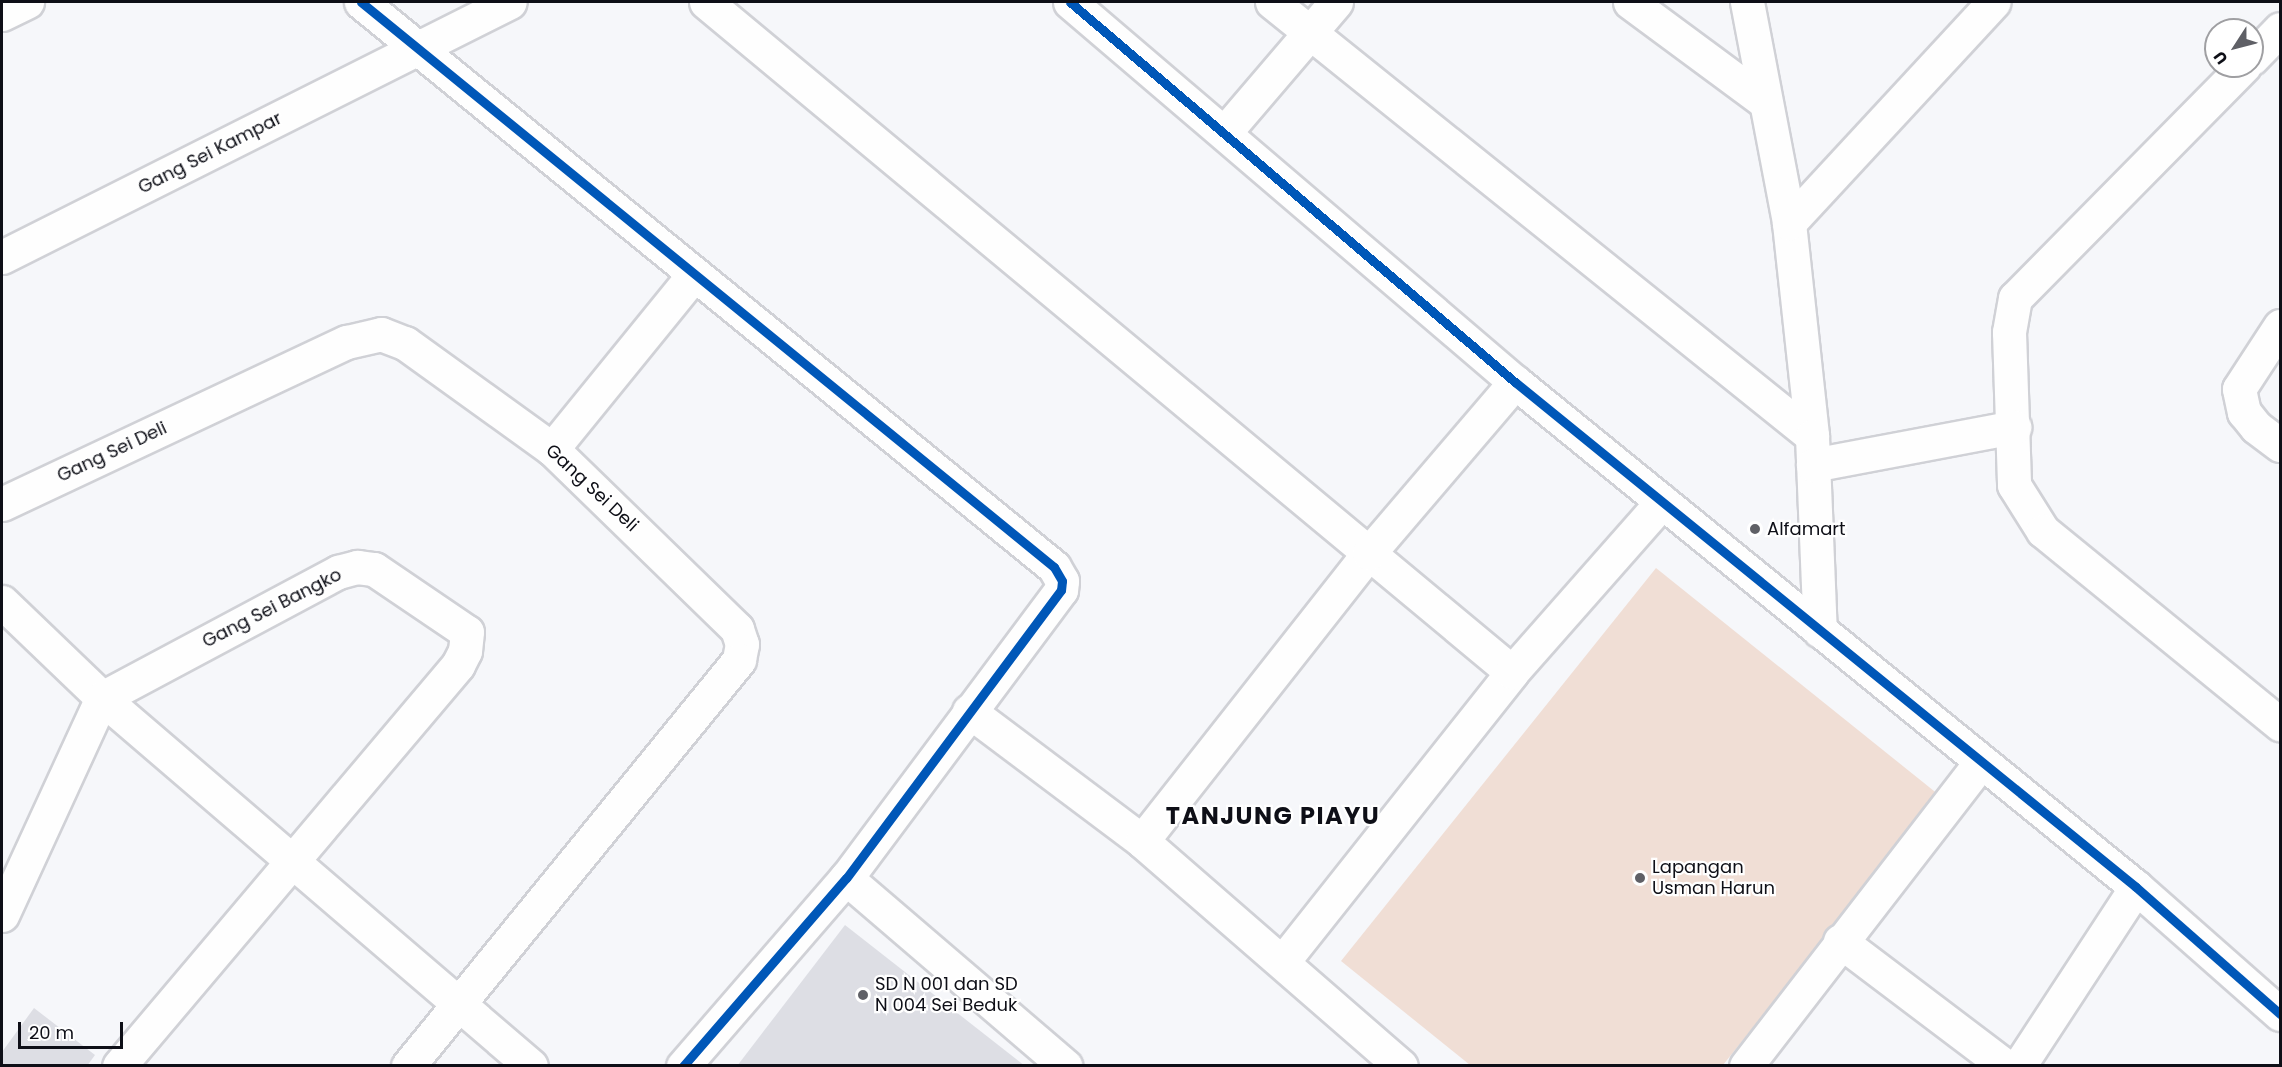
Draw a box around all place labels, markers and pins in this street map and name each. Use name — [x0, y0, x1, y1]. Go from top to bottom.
place label: Alfamart — [1767, 518, 1846, 540]
marker: Alfamart — [1748, 522, 1762, 536]
place label: Lapangan Usman Harun — [1652, 857, 1775, 900]
marker: Lapangan Usman Harun — [1633, 871, 1647, 885]
place label: SD N 001 dan SD N 004 Sei Beduk — [875, 974, 1018, 1016]
marker: SD N 001 dan SD N 004 Sei Beduk — [856, 988, 870, 1002]

